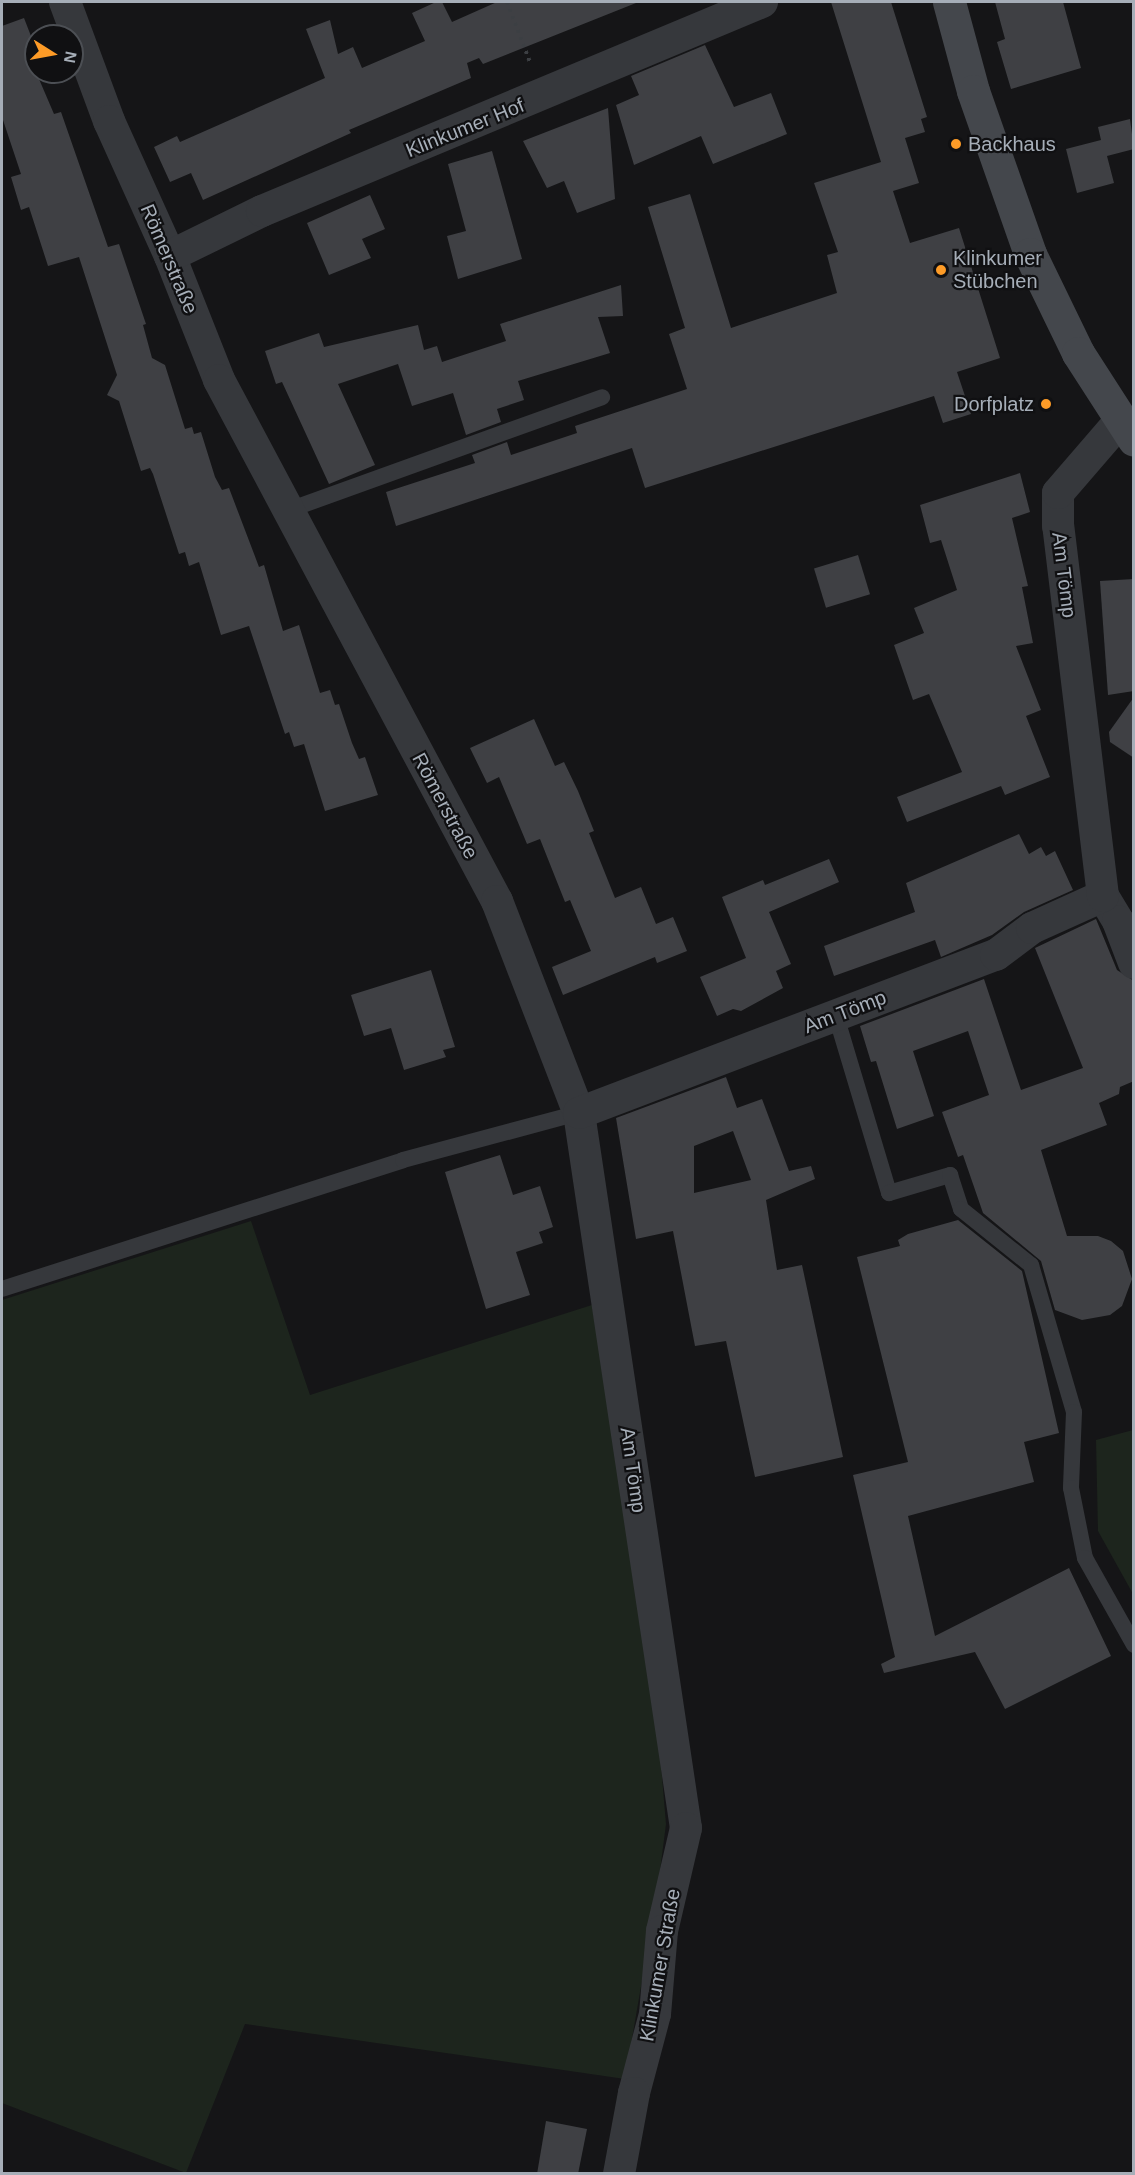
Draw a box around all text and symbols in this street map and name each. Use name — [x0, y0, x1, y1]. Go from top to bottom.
north arrow — [24, 24, 84, 84]
text: N — [61, 50, 80, 64]
street label: Klinkumer Hof — [402, 93, 528, 163]
place label: Backhaus — [968, 132, 1056, 156]
marker: Backhaus — [949, 137, 963, 151]
street label: Römerstraße — [135, 201, 203, 317]
place label: Klinkumer Stübchen — [953, 246, 1042, 293]
marker: Klinkumer Stübchen — [934, 263, 948, 277]
place label: Dorfplatz — [954, 392, 1034, 416]
marker: Dorfplatz — [1039, 397, 1053, 411]
street label: Am Tömp — [1047, 531, 1081, 619]
street label: Römerstraße — [407, 749, 483, 863]
street label: Am Tömp — [800, 985, 890, 1039]
street label: Am Tömp — [615, 1425, 651, 1515]
street label: Klinkumer Straße — [635, 1887, 685, 2043]

